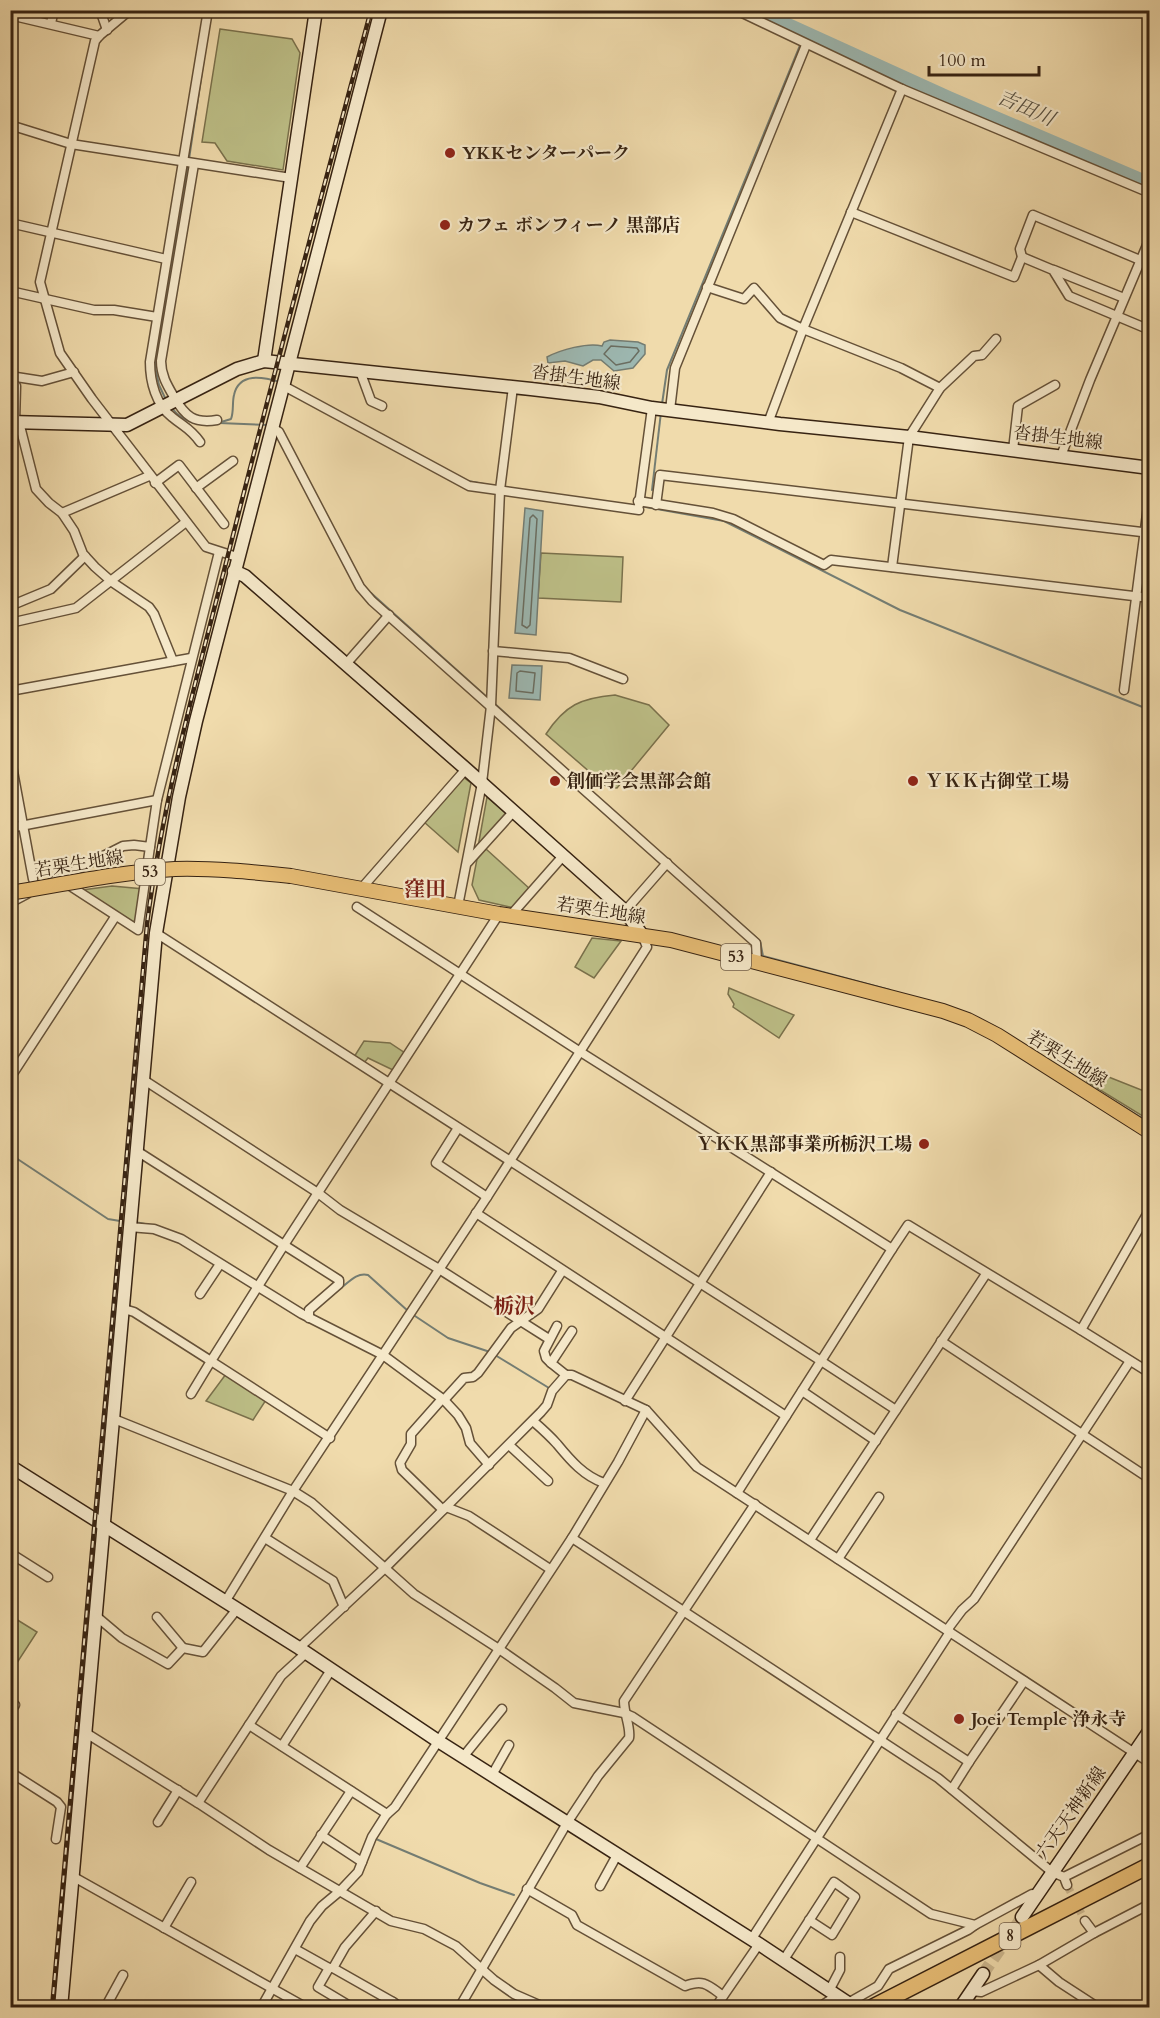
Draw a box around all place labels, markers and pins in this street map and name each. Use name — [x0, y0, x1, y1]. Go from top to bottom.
place label: YKKセンターパーク — [462, 141, 630, 166]
marker: YKKセンターパーク — [443, 146, 457, 160]
place label: カフェ ボンフィーノ 黒部店 — [457, 213, 680, 238]
marker: カフェ ボンフィーノ 黒部店 — [438, 218, 452, 232]
place label: 創価学会黒部会館 — [567, 769, 711, 794]
place label: ＹＫＫ古御堂工場 — [925, 769, 1069, 794]
marker: 創価学会黒部会館 — [548, 774, 562, 788]
marker: ＹＫＫ古御堂工場 — [906, 774, 920, 788]
place label: ＹＫＫ黒部事業所栃沢工場 — [696, 1132, 912, 1157]
marker: ＹＫＫ黒部事業所栃沢工場 — [917, 1137, 931, 1151]
place label: Joei Temple 浄永寺 — [968, 1707, 1126, 1732]
marker: Joei Temple 浄永寺 — [952, 1712, 966, 1726]

